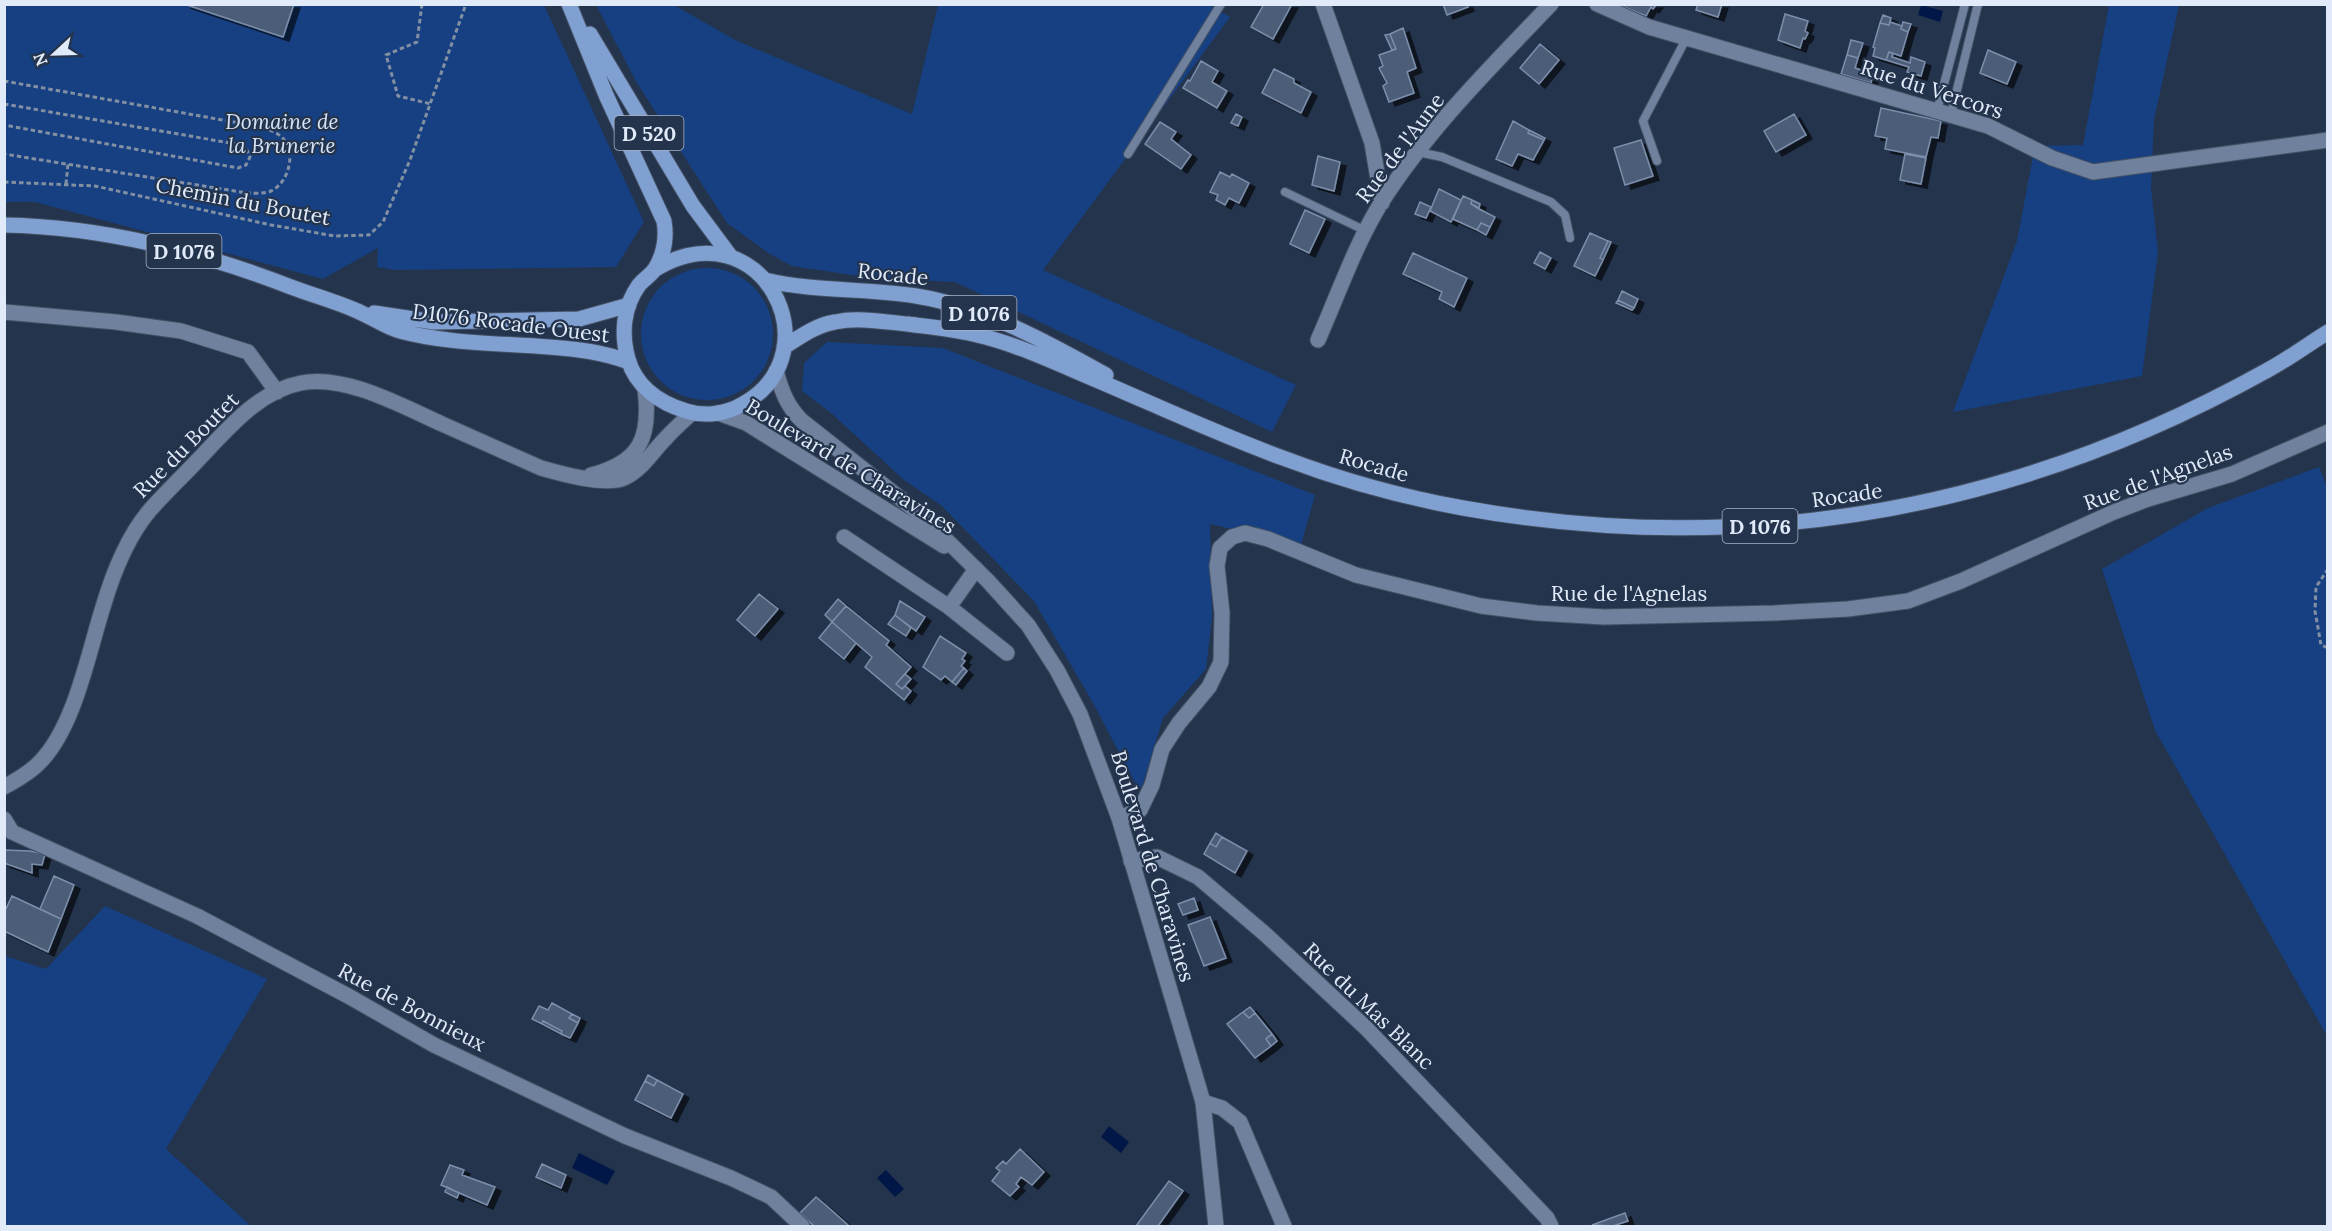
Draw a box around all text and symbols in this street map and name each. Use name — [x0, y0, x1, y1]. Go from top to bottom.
north arrow — [24, 24, 84, 84]
text: N — [29, 50, 52, 69]
street label: Rue du Vercors — [1857, 53, 2007, 125]
street label: Rue de l'Aune — [1350, 88, 1450, 208]
park label: Domaine de la Brunerie — [225, 108, 339, 159]
road number: D 520 — [614, 116, 684, 150]
street label: Chemin du Boutet — [153, 171, 334, 231]
road number: D 1076 — [146, 234, 222, 268]
street label: Rocade — [856, 257, 930, 291]
road number: D 1076 — [942, 296, 1016, 330]
street label: D1076 Rocade Ouest — [411, 298, 612, 349]
street label: Rue du Boutet — [127, 386, 245, 504]
street label: Boulevard de Charavines — [741, 392, 961, 540]
street label: Rue de l'Agnelas — [2080, 438, 2236, 516]
street label: Rocade — [1336, 442, 1412, 488]
street label: Rocade — [1810, 477, 1884, 513]
road number: D 1076 — [1722, 509, 1798, 543]
street label: Rue de l'Agnelas — [1551, 580, 1707, 607]
street label: Boulevard de Charavines — [1105, 747, 1201, 985]
street label: Rue du Mas Blanc — [1298, 937, 1440, 1075]
street label: Rue de Bonnieux — [333, 957, 491, 1057]

